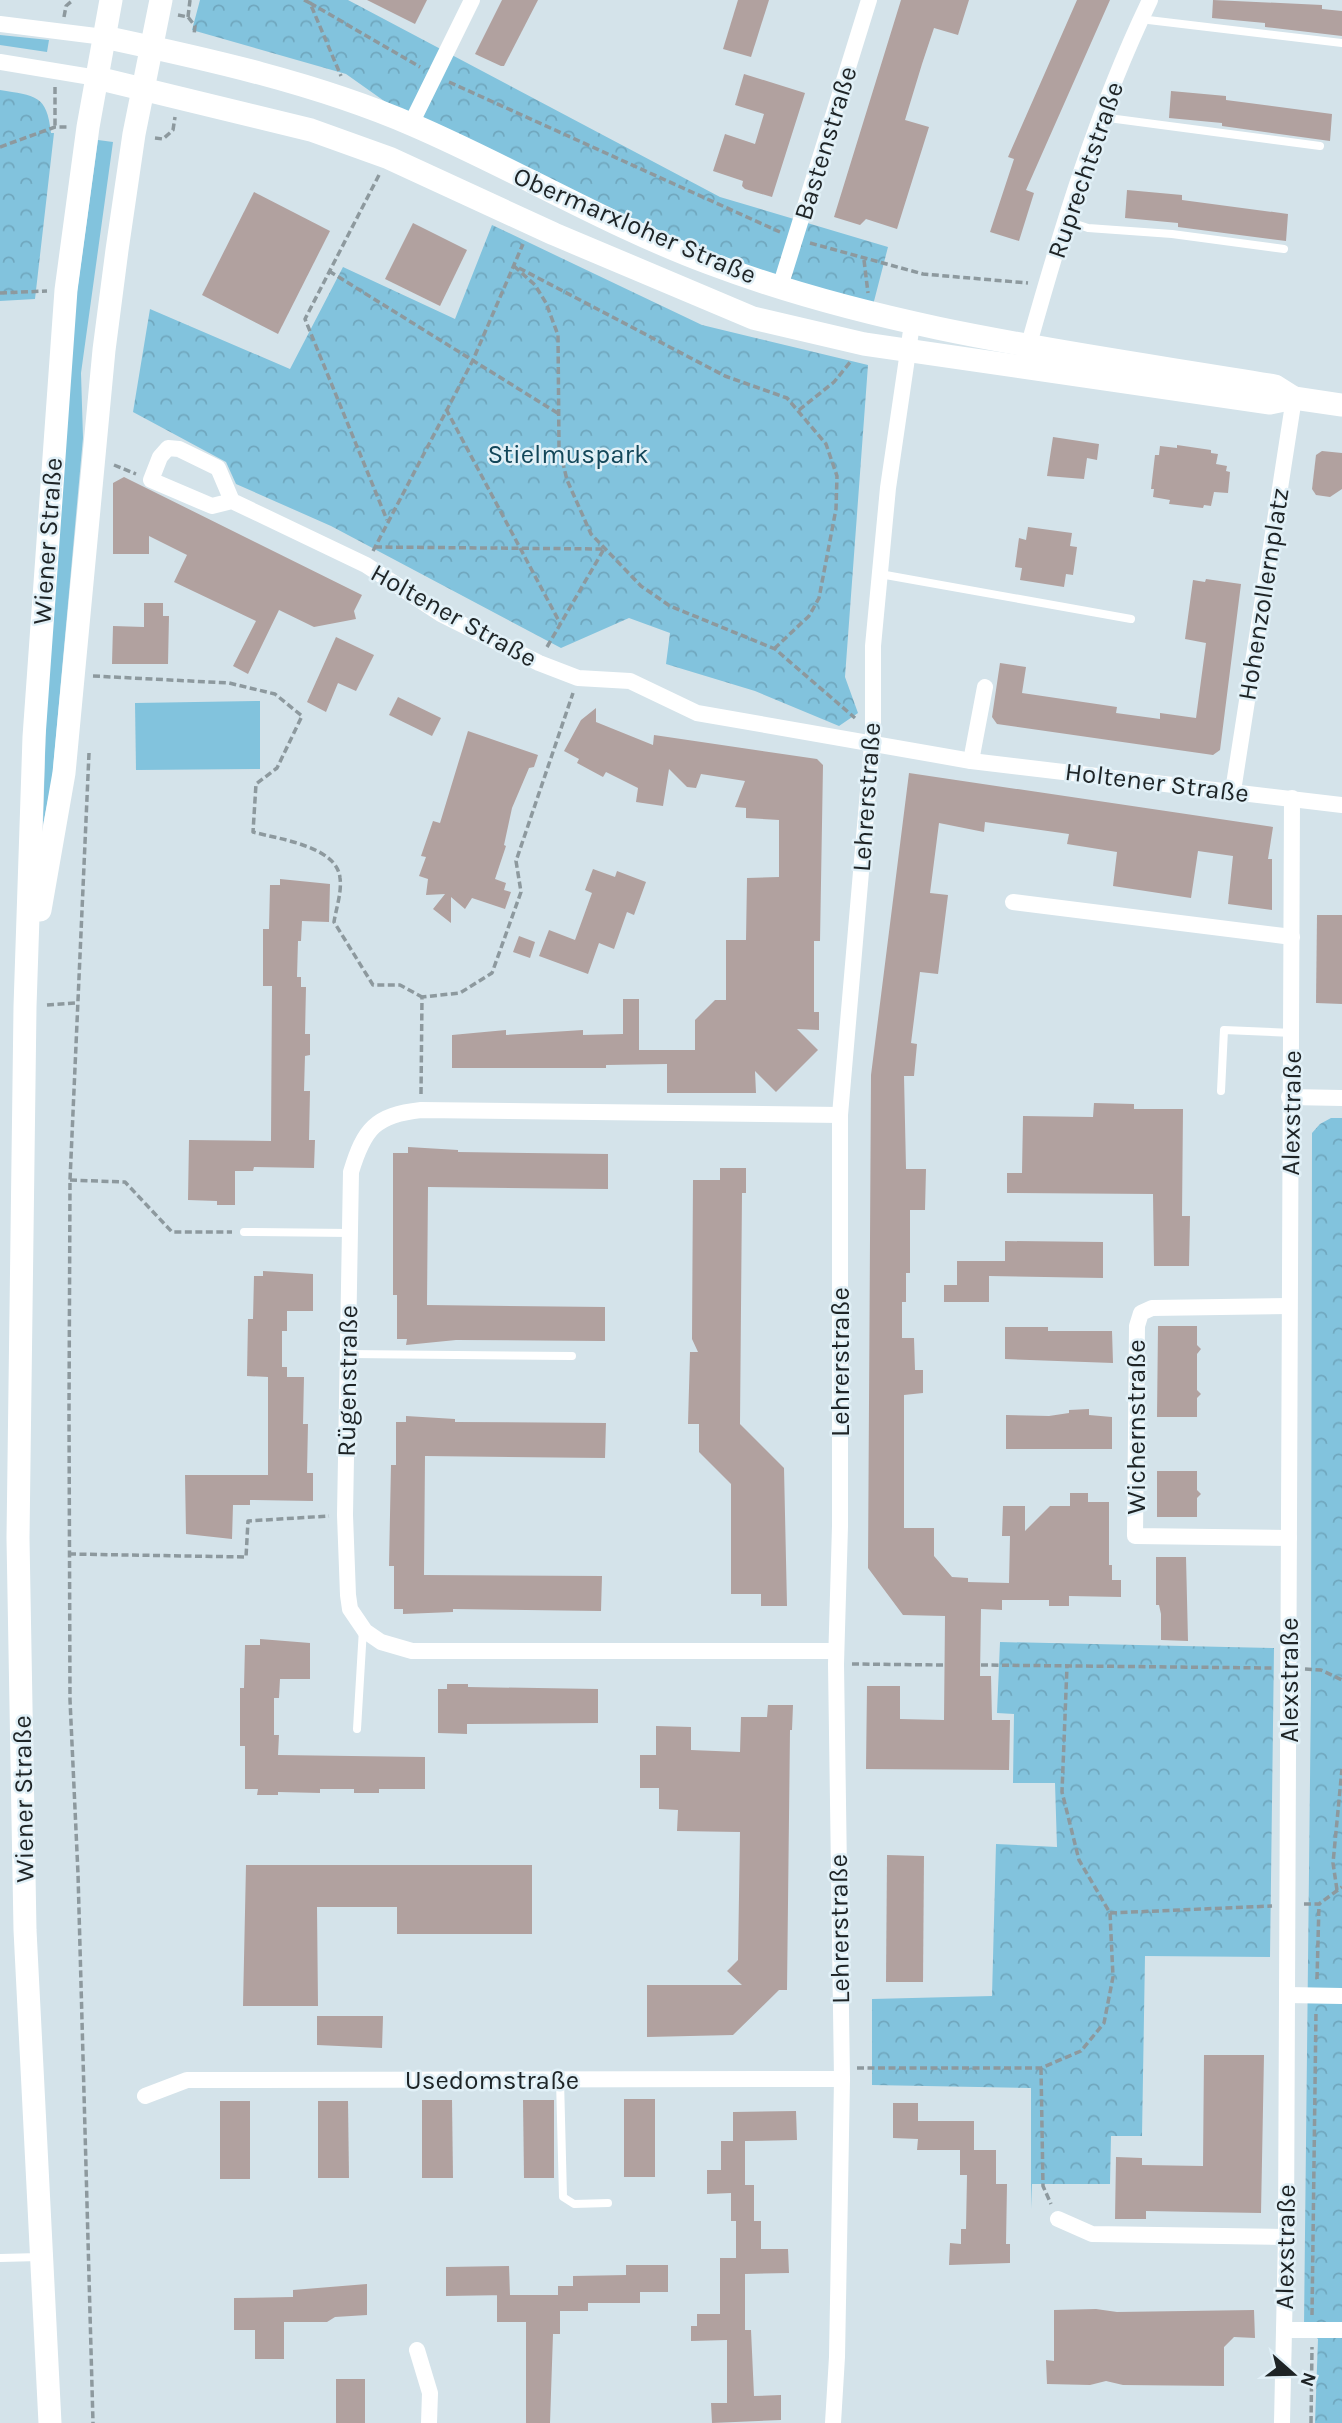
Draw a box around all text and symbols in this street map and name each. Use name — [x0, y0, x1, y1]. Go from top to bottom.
street label: Bastenstraße — [787, 62, 864, 224]
street label: Ruprechtstraße — [1041, 78, 1130, 263]
street label: Obermarxloher Straße — [509, 160, 761, 291]
park label: Stielmuspark — [487, 439, 649, 470]
street label: Wiener Straße — [26, 456, 69, 626]
street label: Hohenzollernplatz — [1231, 486, 1296, 703]
street label: Holtener Straße — [365, 557, 542, 674]
street label: Lehrerstraße — [846, 721, 887, 873]
street label: Holtener Straße — [1063, 756, 1251, 809]
street label: Alexstraße — [1275, 1050, 1308, 1176]
street label: Lehrerstraße — [825, 1287, 856, 1437]
street label: Rügenstraße — [331, 1305, 364, 1457]
street label: Wichernstraße — [1121, 1340, 1152, 1515]
street label: Alexstraße — [1274, 1617, 1305, 1743]
street label: Wiener Straße — [7, 1715, 40, 1883]
street label: Lehrerstraße — [823, 1854, 856, 2004]
street label: Usedomstraße — [405, 2065, 579, 2096]
street label: Alexstraße — [1269, 2184, 1302, 2310]
north arrow — [1258, 2339, 1328, 2409]
text: N — [1295, 2369, 1321, 2390]

